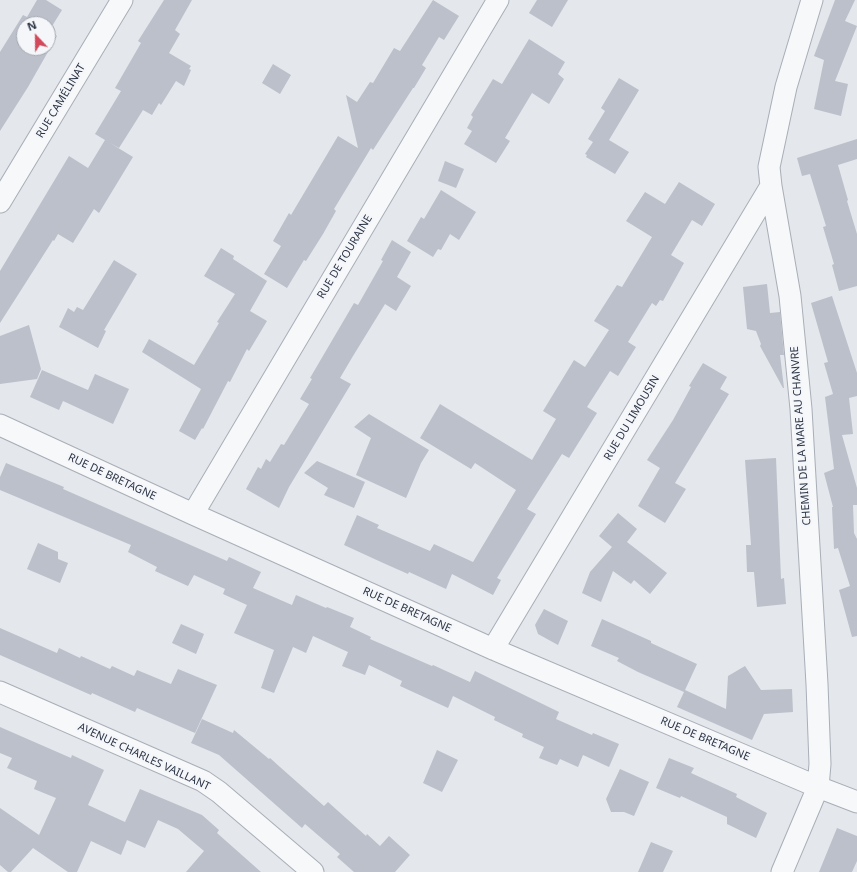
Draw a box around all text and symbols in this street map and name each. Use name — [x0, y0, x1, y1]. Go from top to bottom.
north arrow — [16, 16, 56, 56]
text: N — [25, 17, 39, 34]
street label: RUE CAMÉLINAT — [34, 62, 88, 140]
street label: RUE DE TOURAINE — [315, 213, 375, 301]
street label: CHEMIN DE LA MARE AU CHANVRE — [788, 346, 814, 526]
street label: RUE DU LIMOUSIN — [601, 373, 663, 463]
street label: RUE DE BRETAGNE — [66, 451, 158, 503]
street label: RUE DE BRETAGNE — [361, 585, 453, 635]
street label: RUE DE BRETAGNE — [658, 714, 752, 764]
street label: AVENUE CHARLES VAILLANT — [76, 721, 212, 793]

